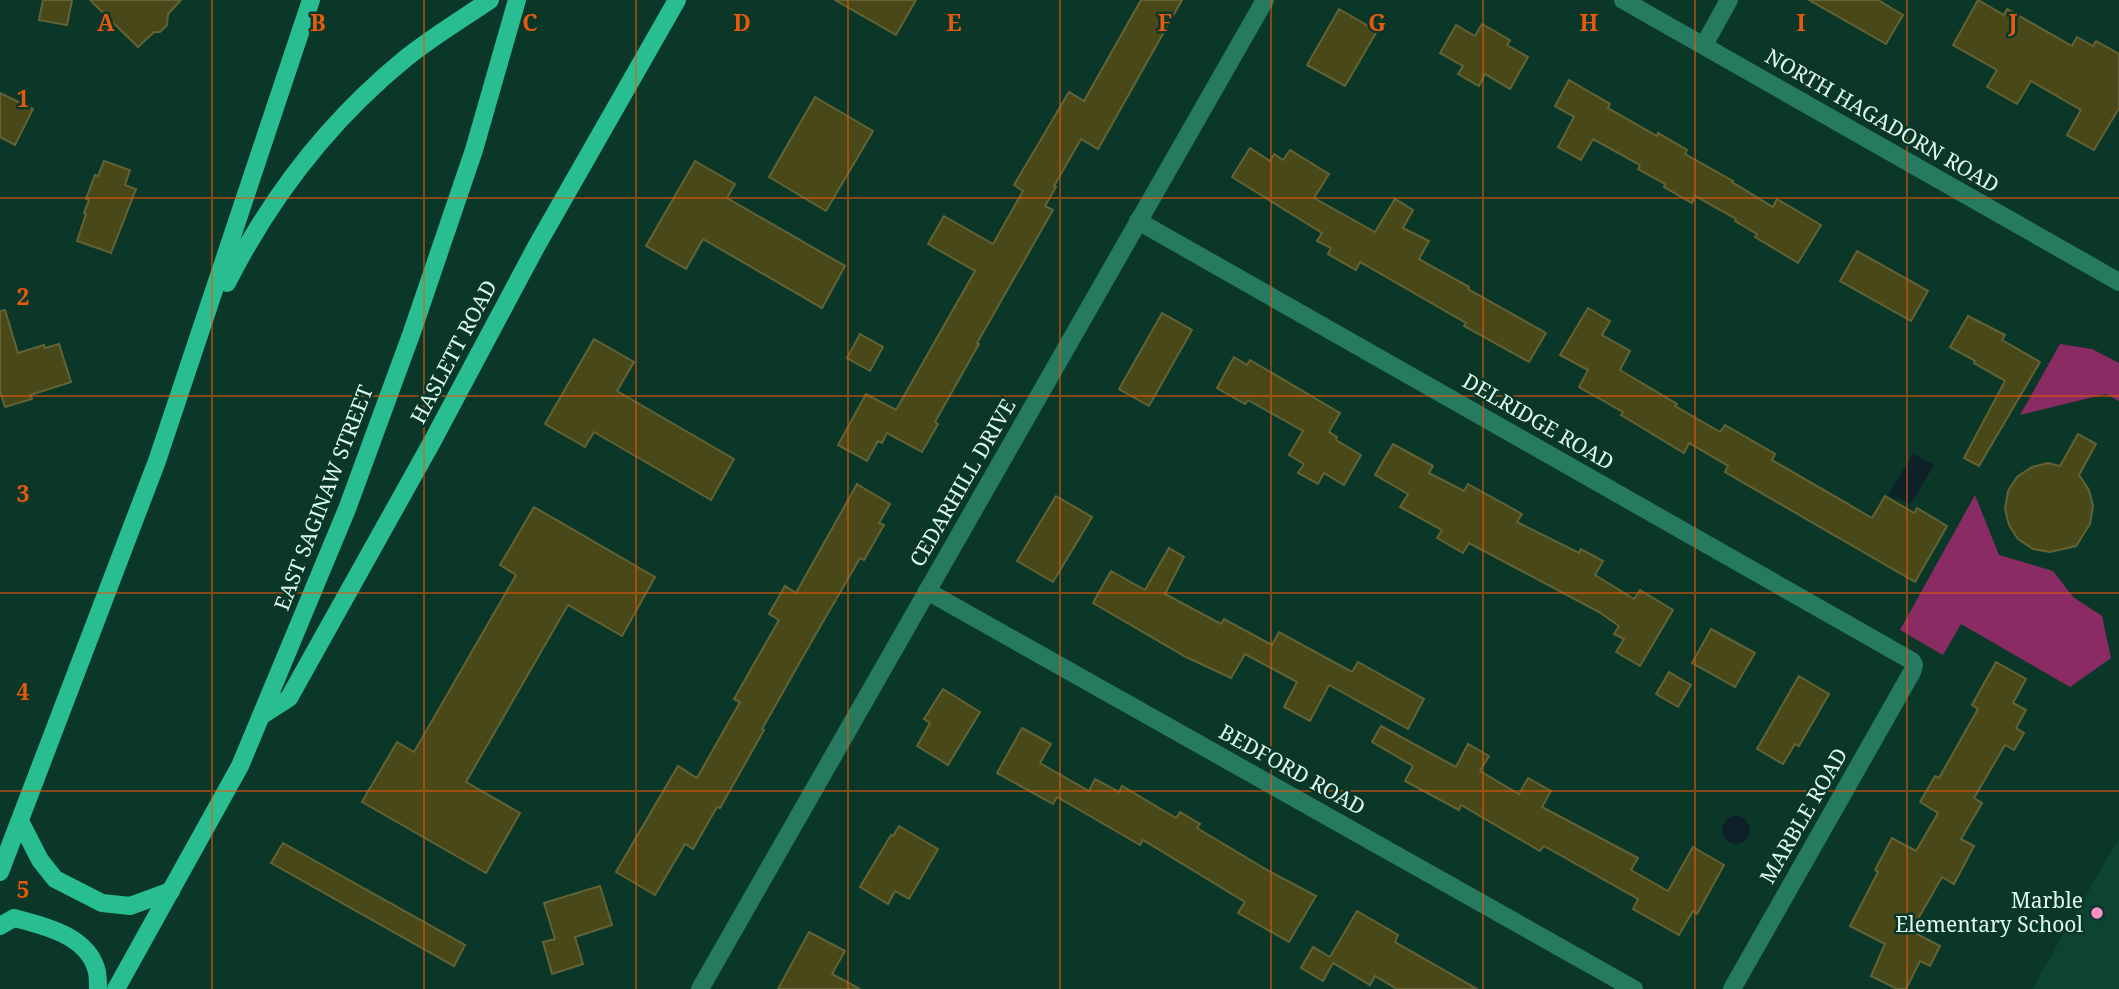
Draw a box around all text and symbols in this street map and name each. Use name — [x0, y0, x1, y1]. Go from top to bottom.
text: A — [97, 6, 115, 38]
text: B — [310, 6, 326, 38]
text: C — [522, 6, 538, 38]
text: D — [733, 6, 751, 38]
text: E — [946, 6, 962, 38]
text: F — [1158, 6, 1172, 38]
text: G — [1368, 6, 1386, 38]
text: H — [1580, 6, 1599, 38]
text: I — [1796, 6, 1806, 38]
text: J — [2007, 6, 2018, 38]
street label: NORTH HAGADORN ROAD — [1761, 42, 2004, 199]
text: 1 — [17, 82, 30, 114]
street label: HASLETT ROAD — [403, 275, 503, 428]
text: 2 — [17, 280, 30, 312]
street label: DELRIDGE ROAD — [1458, 366, 1619, 476]
street label: EAST SAGINAW STREET — [267, 381, 379, 614]
street label: CEDARHILL DRIVE — [903, 393, 1022, 572]
text: 3 — [17, 477, 30, 509]
text: 4 — [17, 675, 30, 707]
street label: BEDFORD ROAD — [1214, 717, 1371, 821]
street label: MARBLE ROAD — [1753, 743, 1853, 888]
text: 5 — [17, 873, 30, 905]
place label: Marble Elementary School — [1895, 886, 2083, 938]
marker: Marble Elementary School — [2089, 905, 2105, 921]

